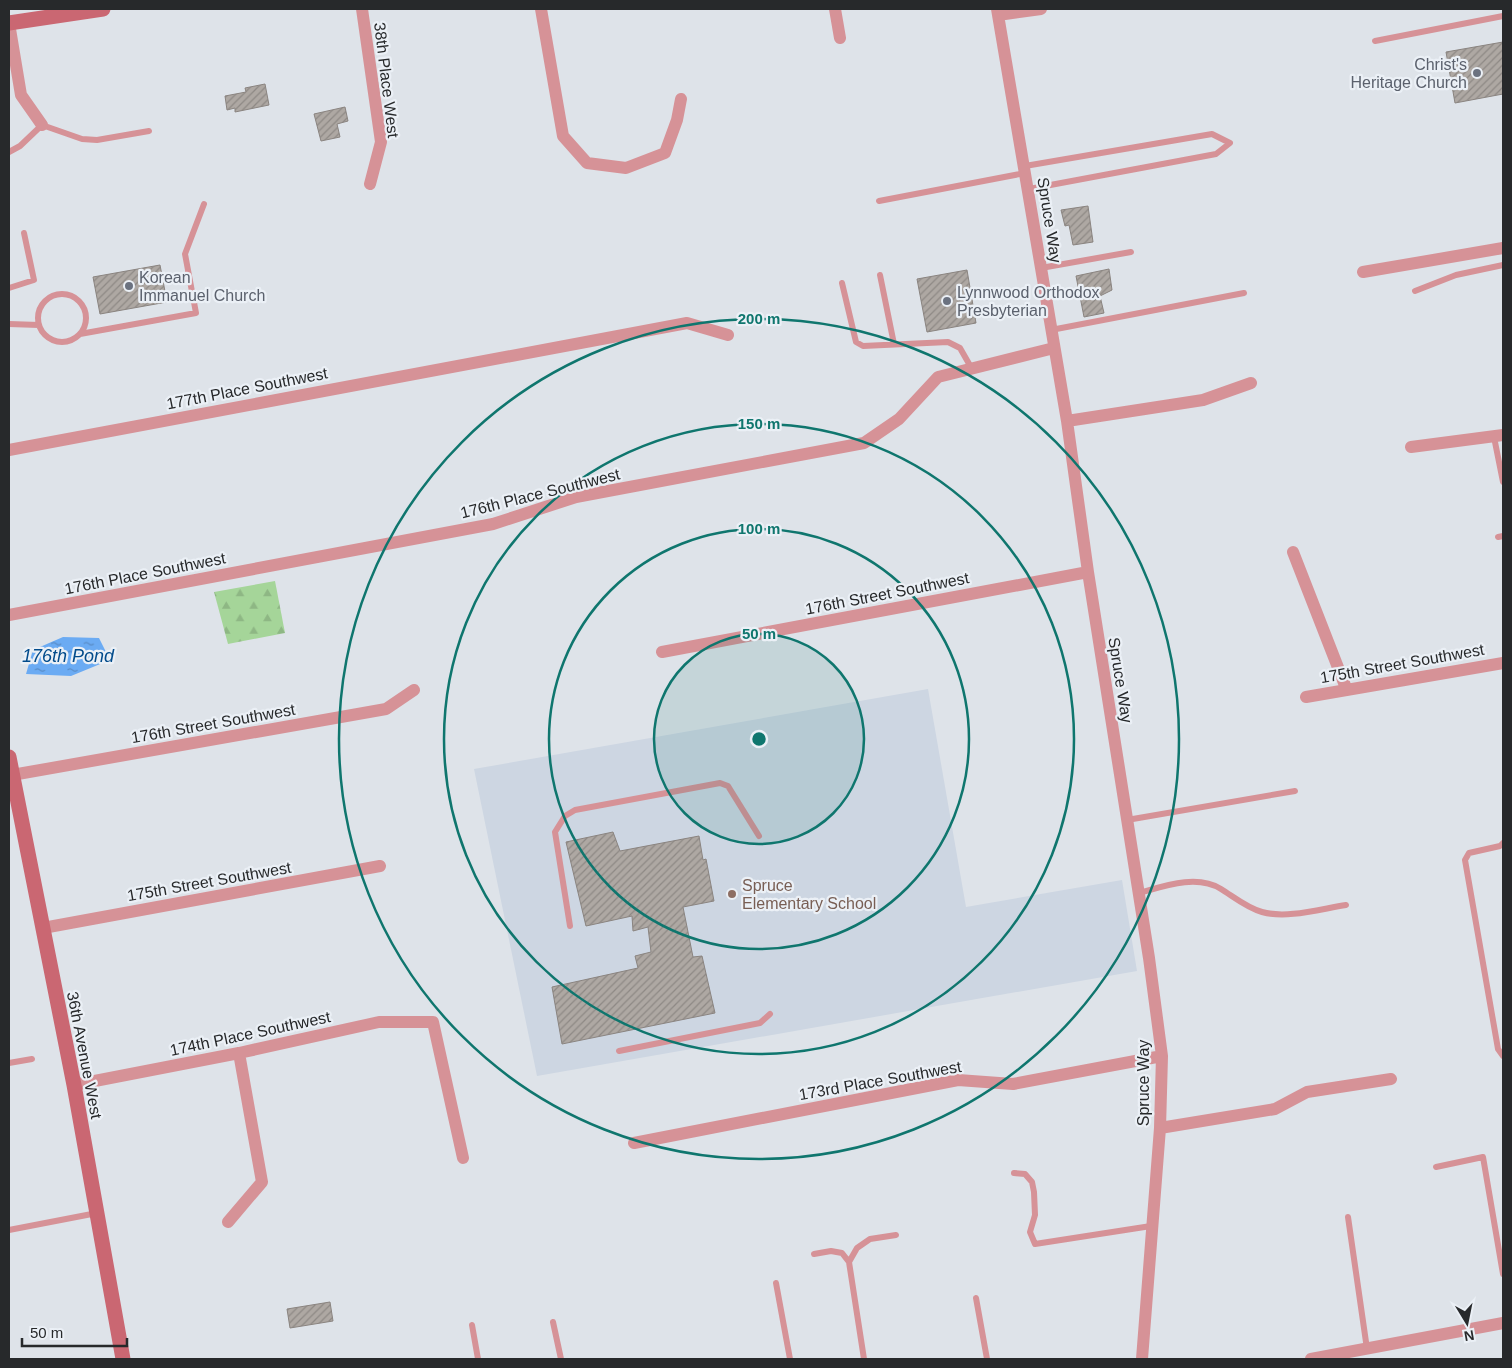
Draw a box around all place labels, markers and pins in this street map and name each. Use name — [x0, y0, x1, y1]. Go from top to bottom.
place label: Christ's Heritage Church — [1351, 56, 1467, 91]
marker: Christ's Heritage Church — [1471, 67, 1483, 79]
place label: Korean Immanuel Church — [139, 269, 265, 304]
marker: Korean Immanuel Church — [123, 280, 135, 292]
place label: Lynnwood Orthodox Presbyterian — [957, 284, 1100, 319]
marker: Lynnwood Orthodox Presbyterian — [941, 295, 953, 307]
centre of rings — [750, 730, 768, 748]
place label: Spruce Elementary School — [742, 877, 876, 912]
marker: Spruce Elementary School — [726, 888, 738, 900]

